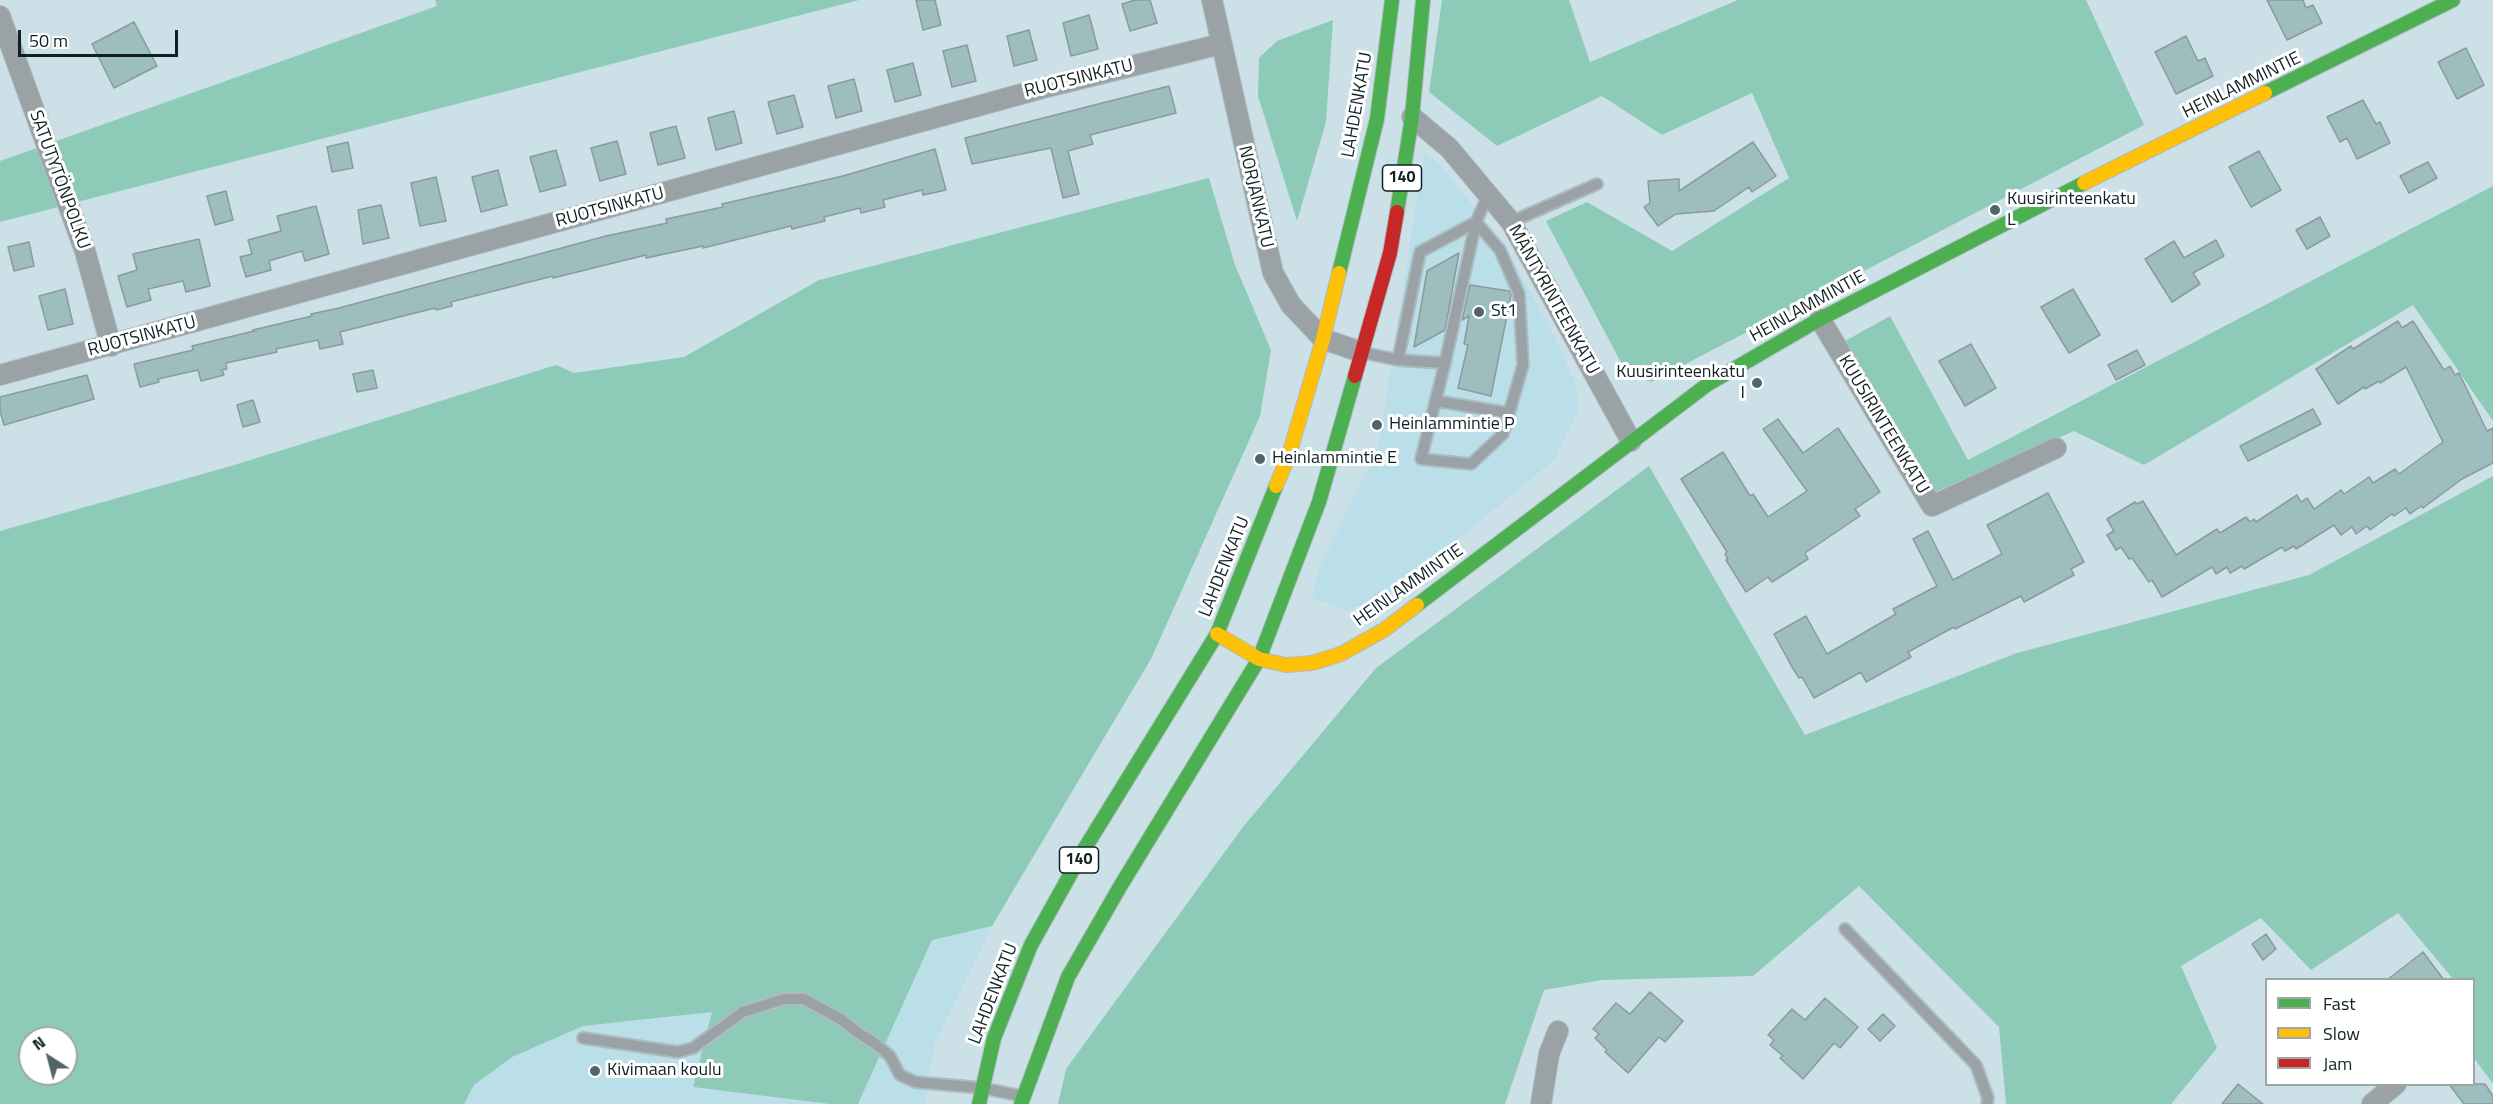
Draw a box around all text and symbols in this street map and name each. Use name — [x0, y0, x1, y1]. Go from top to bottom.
scale bar — [21, 18, 182, 56]
text: 50 m — [29, 27, 68, 54]
street label: HEINLAMMINTIE — [2179, 48, 2305, 124]
street label: LAHDENKATU — [1338, 51, 1378, 159]
street label: RUOTSINKATU — [1022, 55, 1136, 103]
street label: SATUTYTÖNPOLKU — [24, 108, 94, 252]
street label: NORJANKATU — [1233, 144, 1277, 250]
road number: 140 — [1382, 165, 1422, 191]
street label: RUOTSINKATU — [553, 183, 667, 233]
place label: Kuusirinteenkatu L — [2007, 189, 2136, 232]
marker: Kuusirinteenkatu L — [1988, 203, 2002, 217]
street label: MÄNTYRINTEENKATU — [1503, 221, 1603, 379]
street label: HEINLAMMINTIE — [1746, 266, 1870, 348]
place label: St1 — [1491, 301, 1517, 323]
marker: St1 — [1472, 305, 1486, 319]
street label: RUOTSINKATU — [85, 312, 199, 362]
street label: KUUSIRINTEENKATU — [1833, 352, 1933, 498]
place label: Kuusirinteenkatu I — [1616, 362, 1745, 404]
marker: Kuusirinteenkatu I — [1750, 376, 1764, 390]
place label: Heinlammintie P — [1389, 414, 1515, 436]
marker: Heinlammintie P — [1370, 418, 1384, 432]
place label: Heinlammintie E — [1272, 448, 1397, 470]
marker: Heinlammintie E — [1253, 452, 1267, 466]
street label: LAHDENKATU — [1195, 514, 1255, 620]
street label: HEINLAMMINTIE — [1350, 540, 1468, 632]
road number: 140 — [1060, 847, 1098, 873]
street label: LAHDENKATU — [965, 940, 1023, 1048]
legend — [2265, 978, 2475, 1086]
text: Fast — [2323, 990, 2356, 1017]
text: Slow — [2323, 1020, 2360, 1047]
north arrow — [18, 1026, 78, 1086]
text: N — [27, 1030, 50, 1056]
text: Jam — [2323, 1050, 2352, 1077]
place label: Kivimaan koulu — [607, 1060, 722, 1082]
marker: Kivimaan koulu — [588, 1064, 602, 1078]

